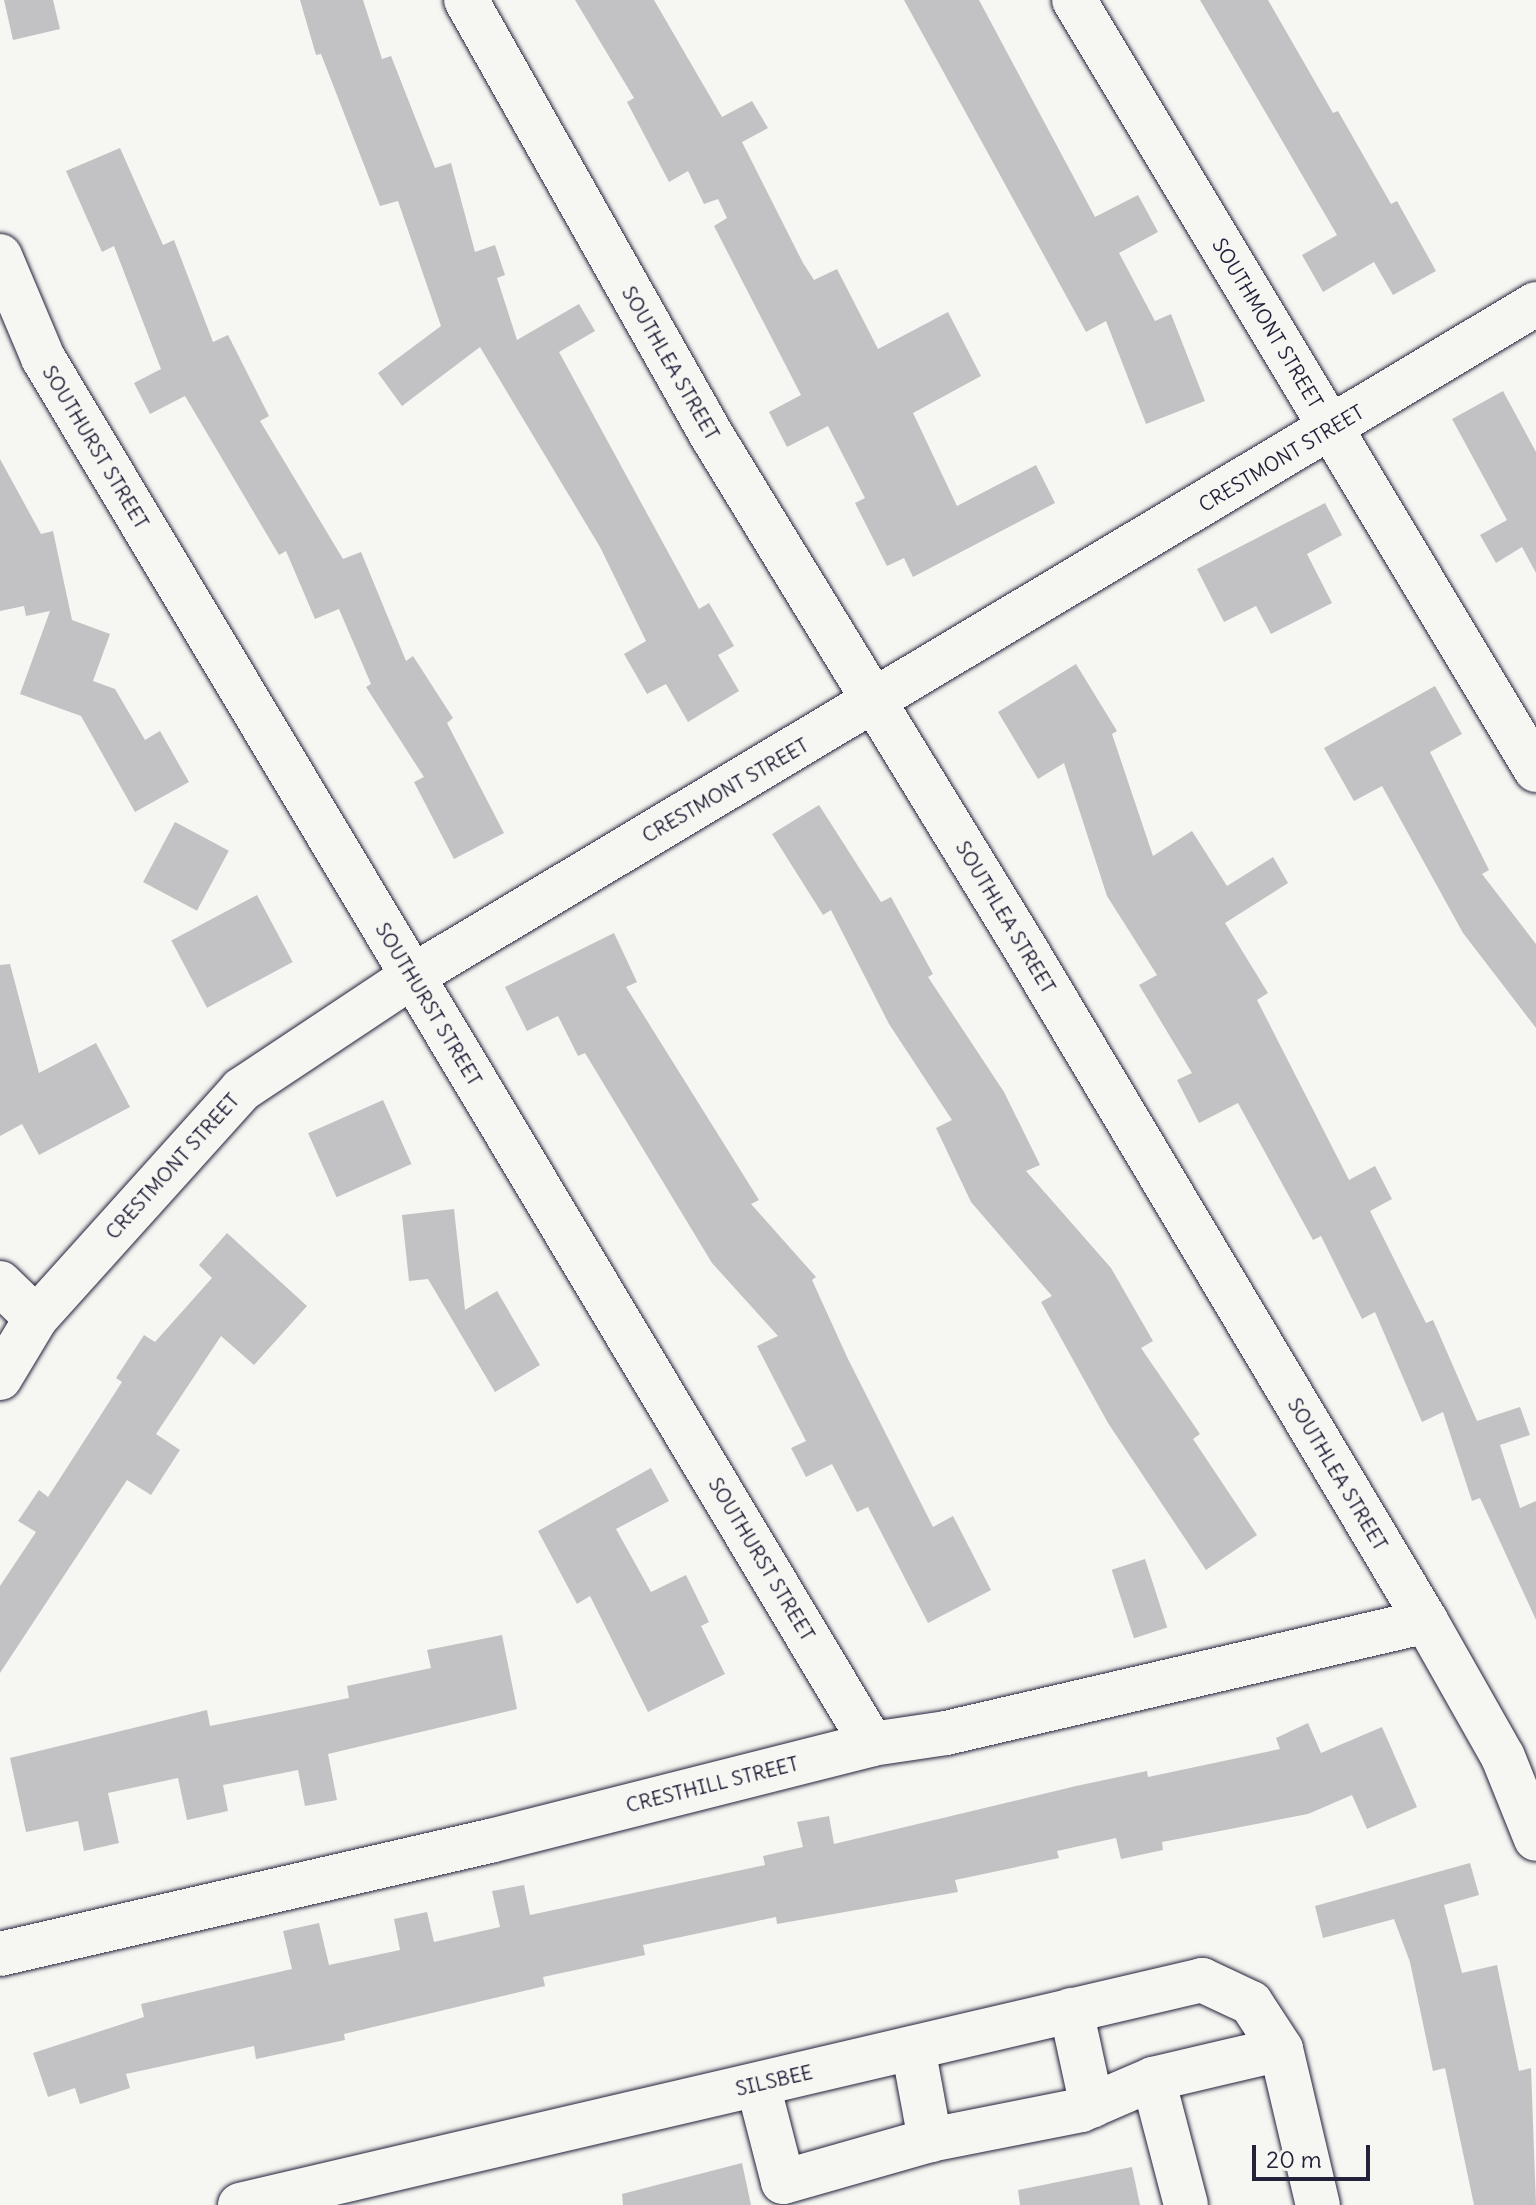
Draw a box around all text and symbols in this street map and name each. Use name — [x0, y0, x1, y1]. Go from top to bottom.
street label: SOUTHMONT STREET — [1208, 234, 1328, 412]
street label: SOUTHLEA STREET — [617, 282, 725, 444]
street label: SOUTHURST STREET — [38, 361, 154, 533]
street label: CRESTMONT STREET — [1194, 399, 1368, 517]
street label: CRESTMONT STREET — [638, 733, 812, 847]
street label: SOUTHLEA STREET — [951, 836, 1061, 998]
street label: SOUTHURST STREET — [371, 918, 487, 1090]
street label: CRESTMONT STREET — [100, 1088, 244, 1244]
street label: SOUTHLEA STREET — [1283, 1393, 1393, 1555]
street label: SOUTHURST STREET — [704, 1473, 820, 1645]
street label: CRESTHILL STREET — [623, 1751, 801, 1817]
street label: SILSBEE — [733, 2059, 815, 2101]
scale bar — [1256, 2129, 1374, 2179]
text: 20 m — [1266, 2144, 1322, 2174]

